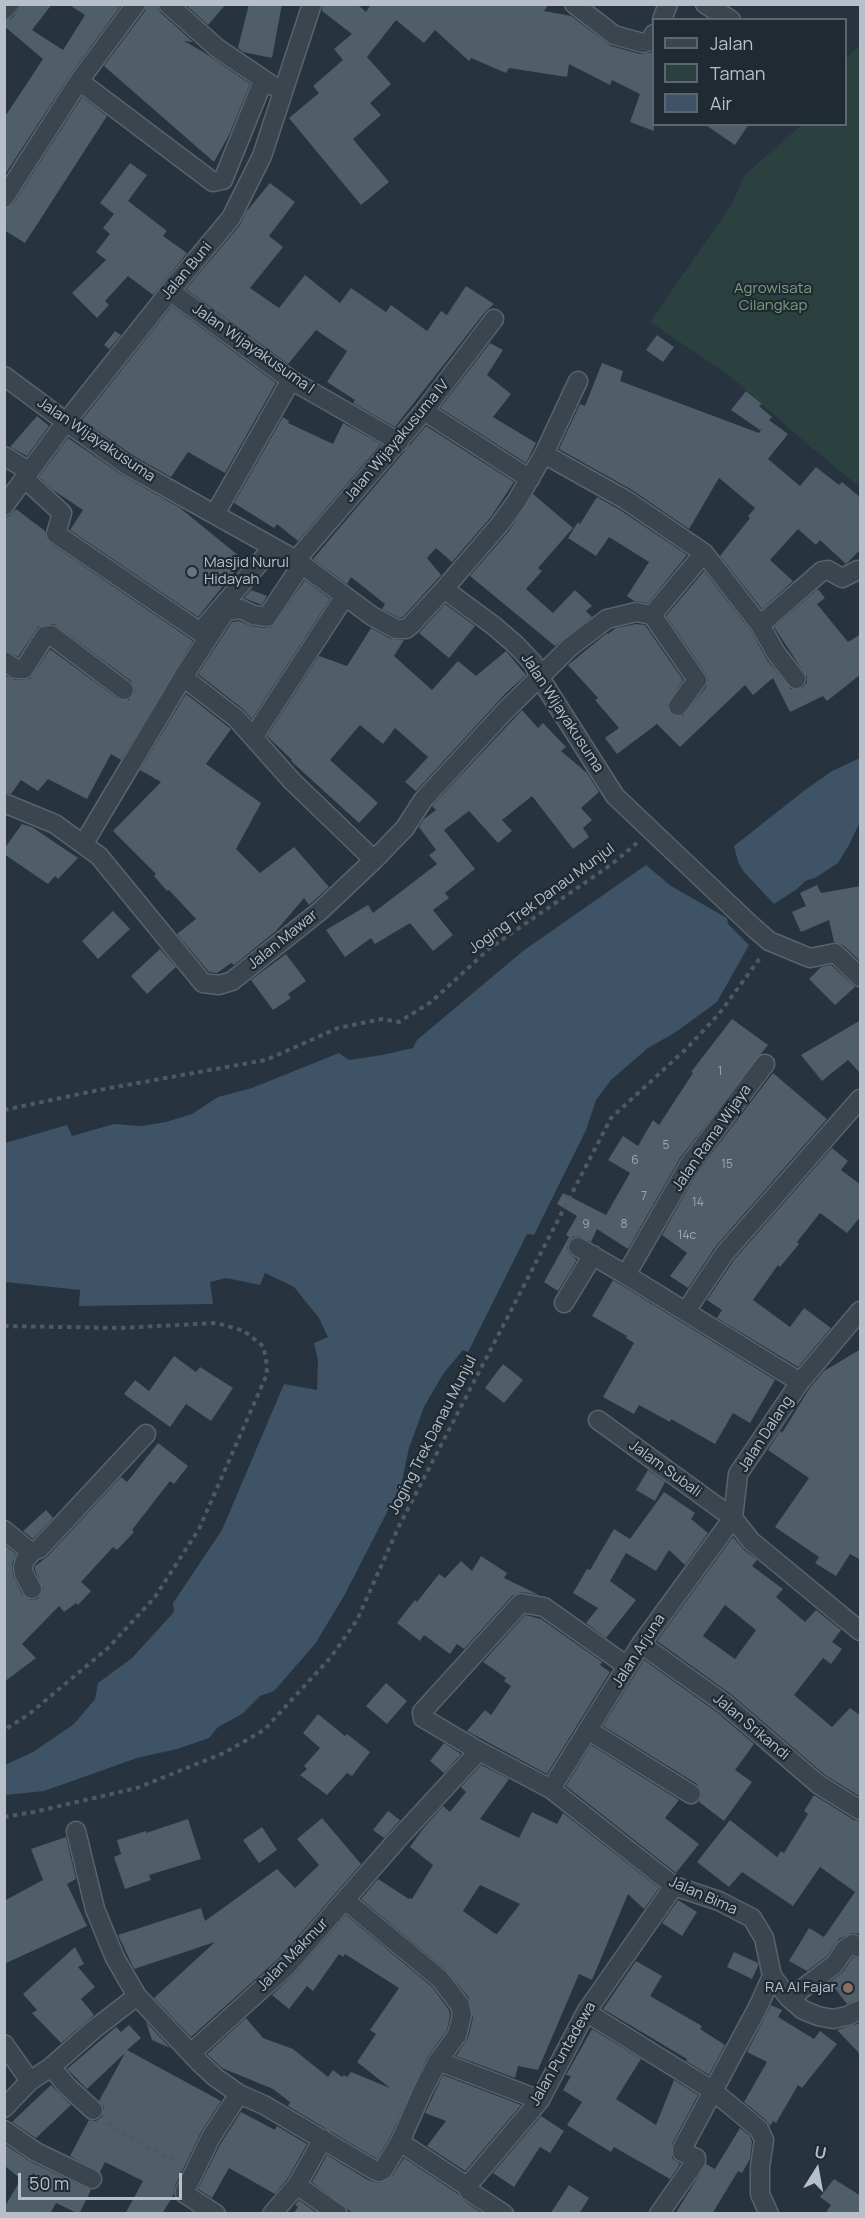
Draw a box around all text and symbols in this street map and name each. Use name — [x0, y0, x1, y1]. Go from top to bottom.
legend — [652, 18, 847, 126]
text: Jalan — [710, 31, 753, 55]
text: Taman — [710, 61, 765, 85]
text: Air — [710, 91, 732, 115]
street label: Jalan Buni — [158, 239, 216, 303]
park label: Agrowisata Cilangkap — [734, 280, 812, 315]
street label: Jalan Wijayakusuma I — [189, 300, 317, 398]
street label: Jalan Wijayakusuma IV — [341, 376, 453, 506]
street label: Jalan Wijayakusuma — [34, 394, 158, 486]
place label: Masjid Nurul Hidayah — [204, 554, 289, 589]
marker: Masjid Nurul Hidayah — [185, 565, 199, 579]
street label: Jalan Wijayakusuma — [517, 650, 607, 776]
street label: Joging Trek Danau Munjul — [466, 840, 618, 958]
street label: Jalan Mawar — [245, 906, 321, 974]
house number: 1 — [718, 1065, 722, 1079]
street label: Jalan Rama Wijaya — [669, 1081, 755, 1195]
house number: 5 — [663, 1139, 669, 1153]
house number: 6 — [631, 1154, 639, 1168]
house number: 15 — [721, 1158, 733, 1172]
house number: 7 — [641, 1190, 647, 1204]
house number: 14 — [692, 1196, 704, 1210]
house number: 9 — [582, 1218, 590, 1232]
house number: 8 — [621, 1218, 627, 1232]
house number: 14c — [678, 1229, 696, 1243]
street label: Joging Trek Danau Munjul — [385, 1353, 481, 1517]
street label: Jalan Dalang — [735, 1393, 797, 1475]
street label: Jalam Subali — [625, 1437, 705, 1501]
street label: Jalan Arjuna — [609, 1611, 669, 1691]
street label: Jalan Srikandi — [709, 1690, 793, 1764]
street label: Jalan Bima — [666, 1873, 740, 1919]
street label: Jalan Makmur — [254, 1915, 332, 1995]
place label: RA Al Fajar — [765, 1979, 836, 1997]
marker: RA Al Fajar — [841, 1981, 855, 1995]
street label: Jalan Puntadewa — [526, 1999, 600, 2109]
north arrow — [787, 2140, 847, 2200]
text: U — [813, 2140, 828, 2164]
scale bar — [21, 2161, 184, 2199]
text: 50 m — [29, 2171, 69, 2195]

